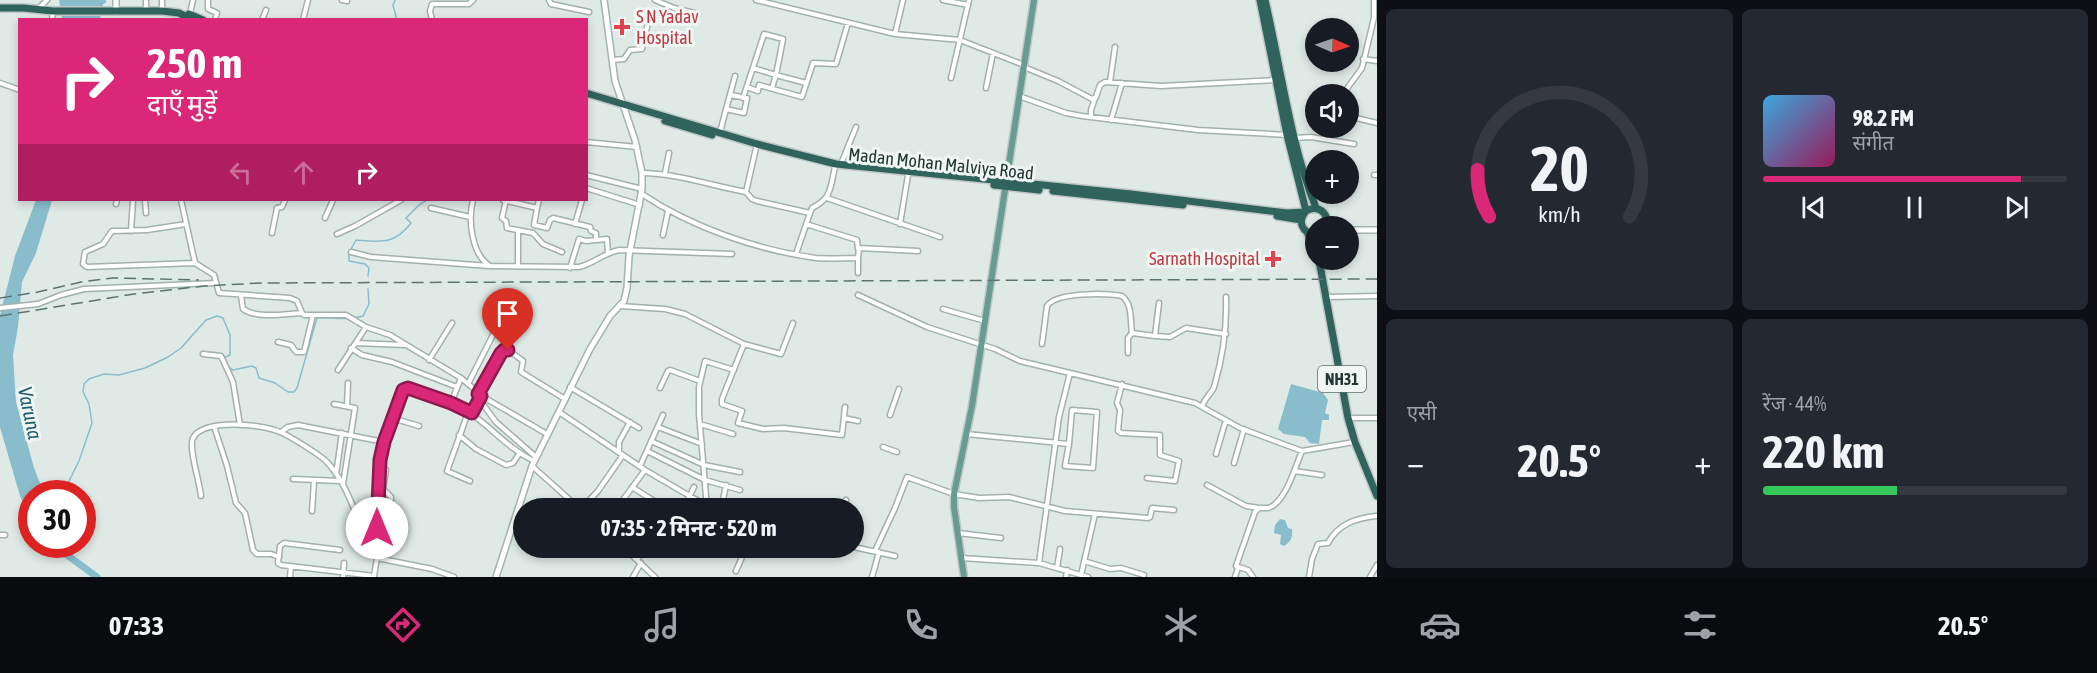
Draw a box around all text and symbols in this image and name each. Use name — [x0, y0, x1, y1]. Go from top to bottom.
place label: S N Yadav Hospital — [636, 6, 699, 48]
marker: S N Yadav Hospital — [613, 18, 631, 36]
north arrow — [1305, 18, 1359, 72]
map controls — [1305, 18, 1359, 270]
text: 250 m — [147, 39, 242, 87]
icon: right — [48, 42, 126, 120]
button: sound — [1305, 84, 1359, 138]
text: दाएँ मुड़ें — [147, 89, 218, 120]
text: 98.2 FM — [1853, 105, 1914, 131]
text: संगीत — [1853, 131, 1894, 154]
text: 20 — [1530, 133, 1589, 204]
street label: Madan Mohan Malviya Road — [847, 143, 1035, 184]
button: + — [1305, 150, 1359, 204]
icon: left — [224, 156, 257, 189]
icon: ahead — [287, 156, 320, 189]
icon: right — [350, 156, 383, 189]
icon: previous — [1797, 191, 1830, 224]
icon: pause — [1898, 191, 1931, 224]
icon: next — [2000, 191, 2033, 224]
text: km/h — [1538, 202, 1581, 227]
button: − — [1305, 216, 1359, 270]
place label: Sarnath Hospital — [1149, 248, 1260, 269]
marker: Sarnath Hospital — [1264, 250, 1282, 268]
pin — [482, 288, 533, 350]
icon: arrive — [491, 297, 524, 330]
road number: NH31 — [1318, 366, 1366, 392]
water label: Varuna — [14, 385, 47, 441]
text: रेंज · 44% — [1763, 392, 1826, 415]
text: एसी — [1407, 401, 1437, 424]
text: 220 km — [1763, 426, 1884, 478]
text: 20.5° — [1517, 435, 1601, 487]
text: − — [1407, 443, 1424, 481]
text: + — [1694, 443, 1711, 481]
speed limit sign: 30 — [18, 480, 96, 558]
position arrow — [345, 496, 409, 560]
text: 07:35 · 2 मिनट · 520 m — [600, 515, 777, 541]
icon: directions — [382, 604, 424, 646]
icon: music — [641, 604, 683, 646]
icon: phone — [900, 604, 942, 646]
icon: climate — [1160, 604, 1202, 646]
icon: car — [1419, 604, 1461, 646]
icon: filters — [1679, 604, 1721, 646]
text: 07:33 — [109, 610, 164, 641]
text: 20.5° — [1938, 610, 1988, 641]

